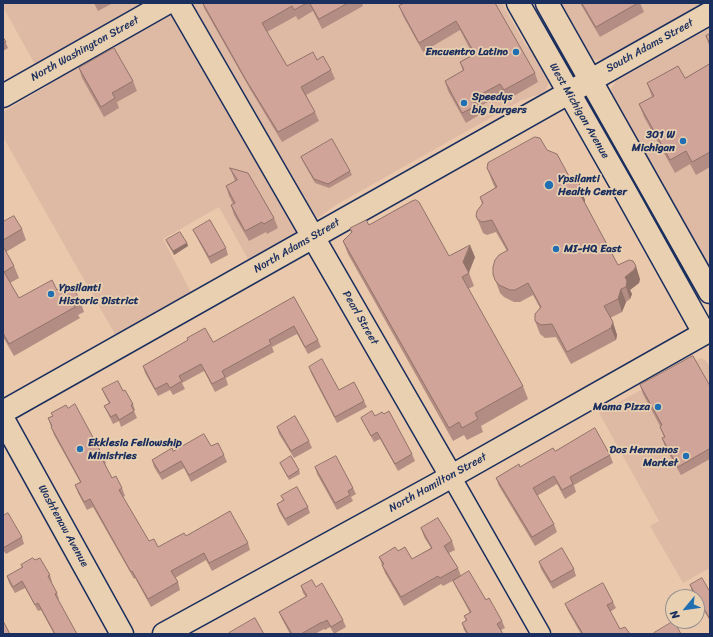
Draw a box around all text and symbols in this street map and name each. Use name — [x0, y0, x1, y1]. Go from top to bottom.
street label: North Washington Street — [29, 14, 141, 84]
street label: South Adams Street — [604, 16, 696, 76]
place label: Encuentro Latino — [426, 45, 508, 59]
marker: Encuentro Latino — [511, 47, 521, 57]
street label: West Michigan Avenue — [546, 61, 612, 161]
place label: Speedys big burgers — [472, 90, 527, 116]
marker: Speedys big burgers — [459, 98, 469, 108]
place label: 301 W Michigan — [632, 128, 675, 154]
marker: 301 W Michigan — [678, 136, 688, 146]
place label: Ypsilanti Health Center — [558, 172, 627, 198]
marker: Ypsilanti Health Center — [543, 179, 555, 191]
street label: North Adams Street — [251, 216, 343, 276]
place label: MI-HQ East — [564, 242, 622, 256]
marker: MI-HQ East — [551, 244, 561, 254]
place label: Ypsilanti Historic District — [59, 281, 138, 307]
marker: Ypsilanti Historic District — [46, 289, 56, 299]
street label: Pearl Street — [339, 289, 381, 347]
place label: Mama Pizza — [593, 400, 650, 414]
marker: Mama Pizza — [653, 402, 663, 412]
place label: Ekklesia Fellowship Ministries — [88, 436, 182, 462]
place label: Dos Hermanos Market — [610, 443, 678, 469]
marker: Ekklesia Fellowship Ministries — [75, 444, 85, 454]
street label: North Hamilton Street — [387, 451, 489, 515]
marker: Dos Hermanos Market — [681, 451, 691, 461]
street label: Washtenaw Avenue — [35, 483, 91, 569]
north arrow — [665, 589, 705, 629]
text: N — [665, 607, 685, 623]

